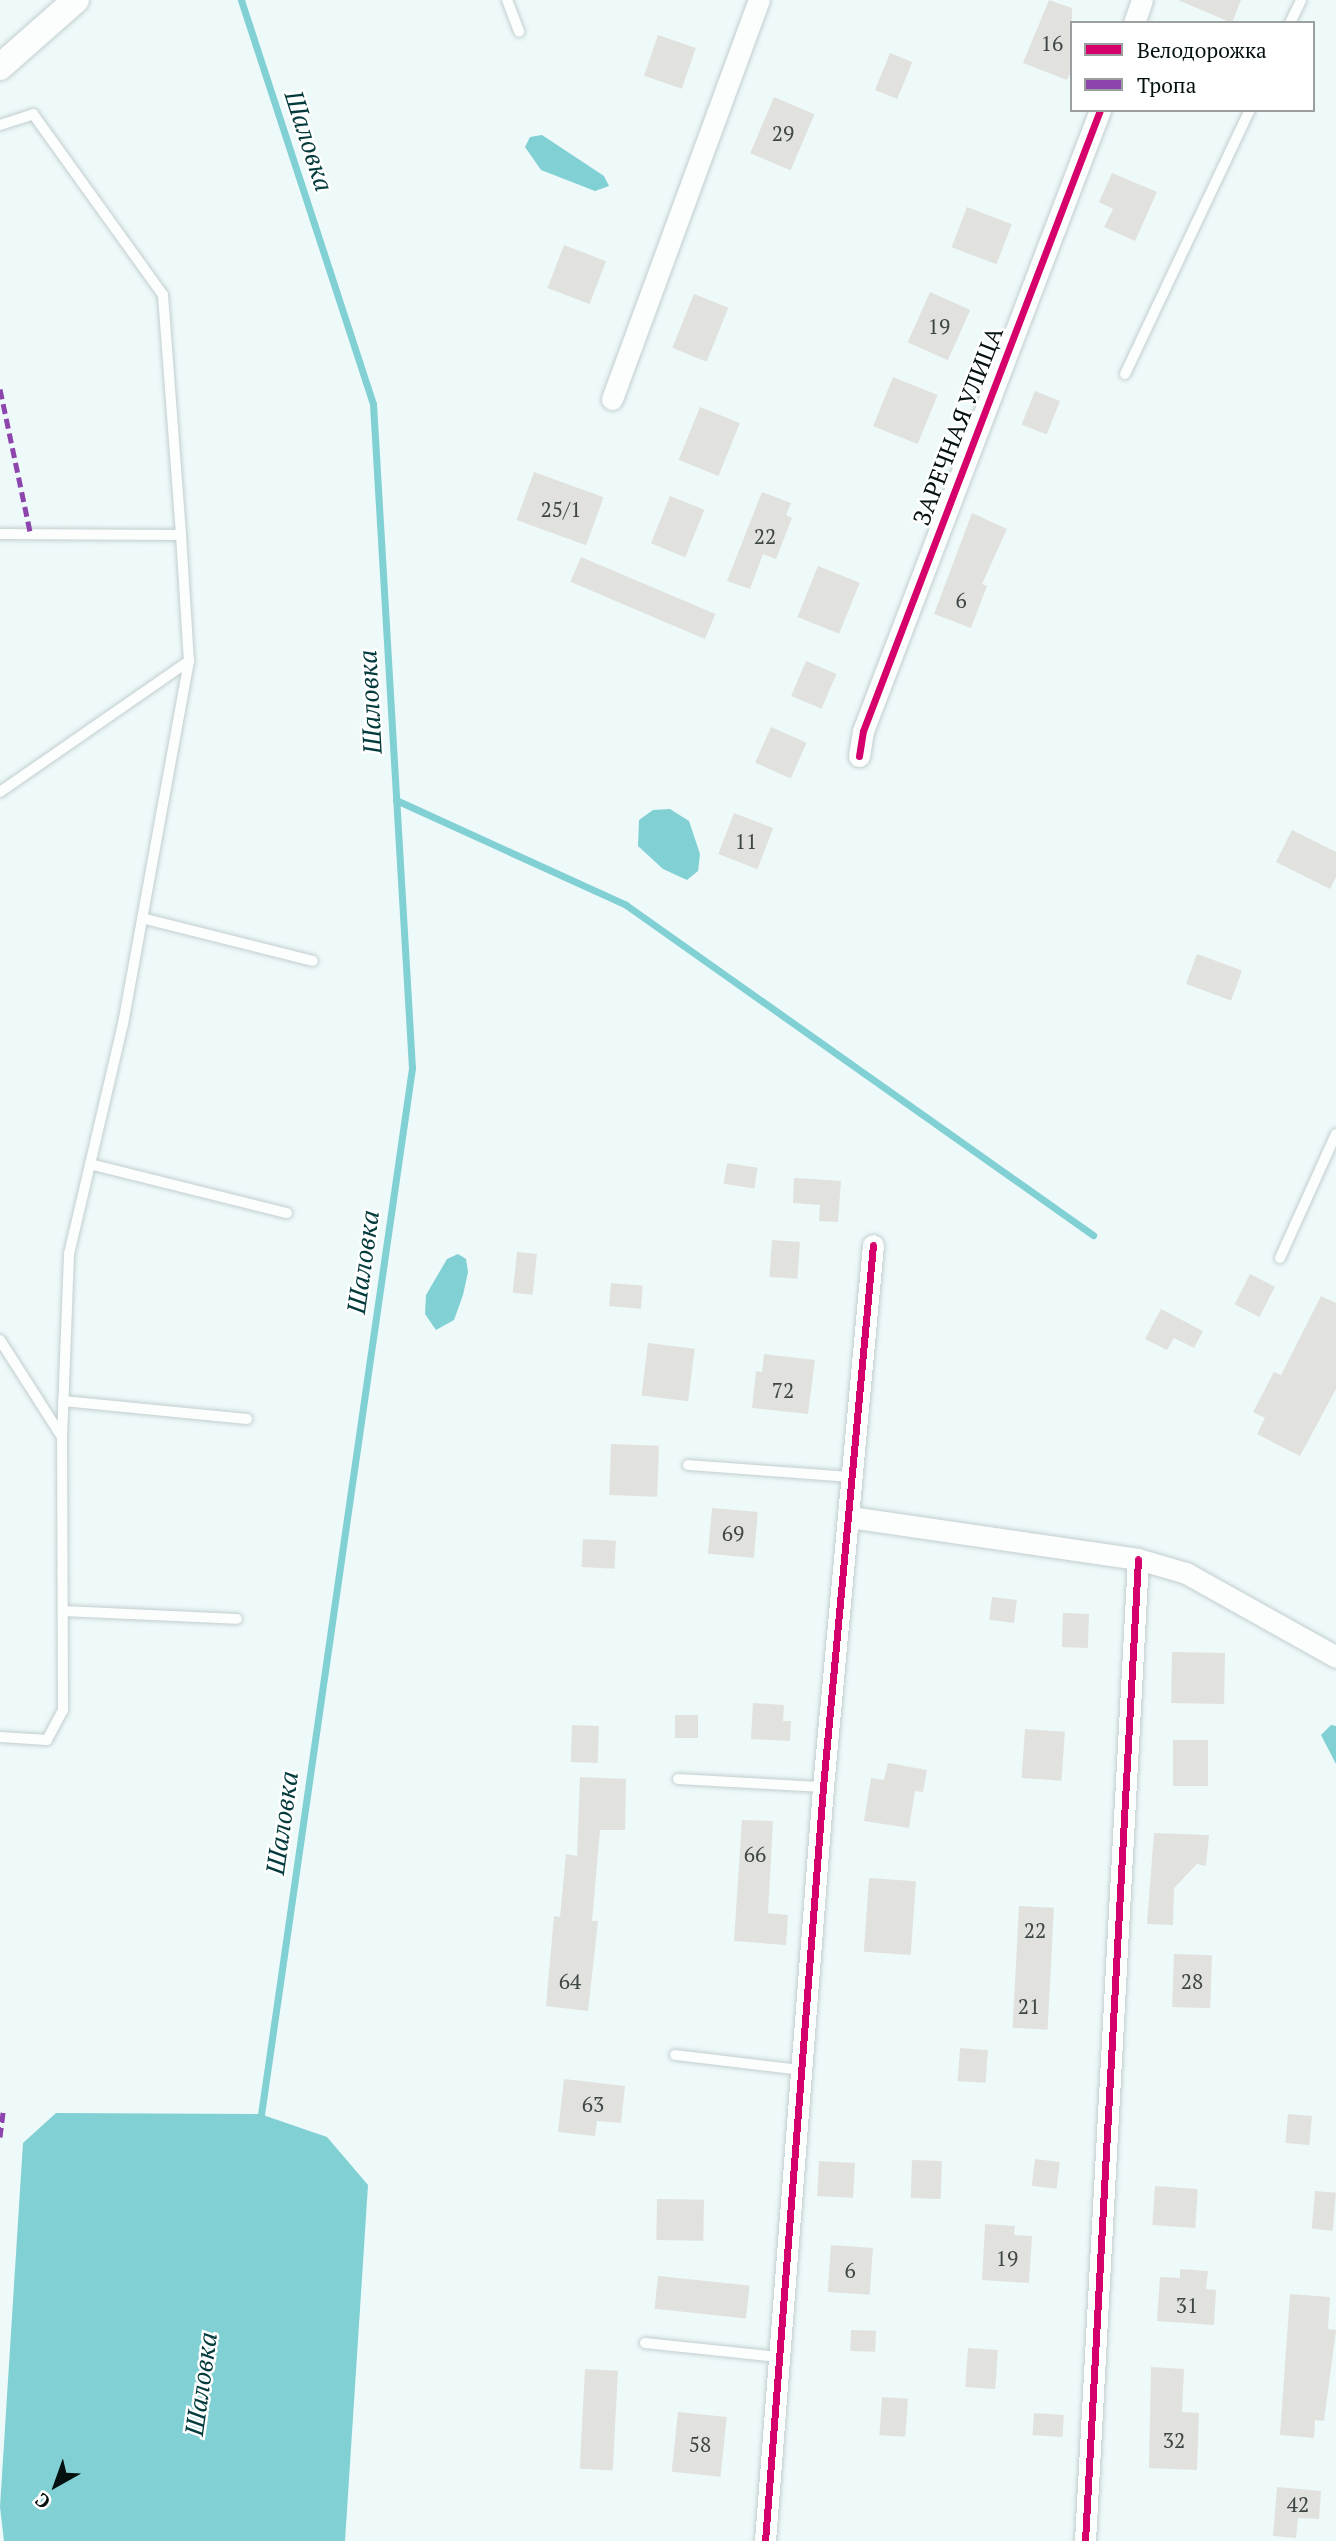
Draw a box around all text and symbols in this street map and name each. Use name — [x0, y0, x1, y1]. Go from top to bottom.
legend — [1070, 21, 1315, 112]
house number: 16 — [1041, 30, 1063, 56]
text: Велодорожка — [1137, 36, 1267, 64]
text: Тропа — [1137, 71, 1196, 99]
water label: Шаловка — [278, 87, 340, 195]
house number: 29 — [772, 120, 794, 146]
house number: 19 — [928, 313, 950, 339]
street label: ЗАРЕЧНАЯ УЛИЦА — [907, 323, 1009, 529]
house number: 25/1 — [541, 496, 581, 522]
house number: 22 — [754, 523, 776, 549]
house number: 6 — [955, 587, 967, 613]
water label: Шаловка — [352, 649, 388, 755]
house number: 11 — [735, 828, 757, 854]
water label: Шаловка — [340, 1208, 386, 1316]
house number: 72 — [772, 1377, 794, 1403]
house number: 69 — [722, 1520, 744, 1546]
water label: Шаловка — [259, 1769, 305, 1877]
house number: 66 — [744, 1841, 766, 1867]
house number: 22 — [1024, 1917, 1046, 1943]
house number: 64 — [559, 1968, 581, 1994]
house number: 28 — [1181, 1968, 1203, 1994]
house number: 21 — [1018, 1993, 1040, 2019]
house number: 63 — [582, 2091, 604, 2117]
house number: 19 — [996, 2245, 1018, 2271]
house number: 6 — [844, 2257, 856, 2283]
house number: 31 — [1176, 2292, 1198, 2318]
water label: Шаловка — [178, 2330, 224, 2438]
house number: 32 — [1163, 2427, 1185, 2453]
house number: 58 — [689, 2431, 711, 2457]
north arrow — [21, 2450, 91, 2520]
text: С — [29, 2488, 55, 2515]
house number: 42 — [1287, 2491, 1309, 2517]

